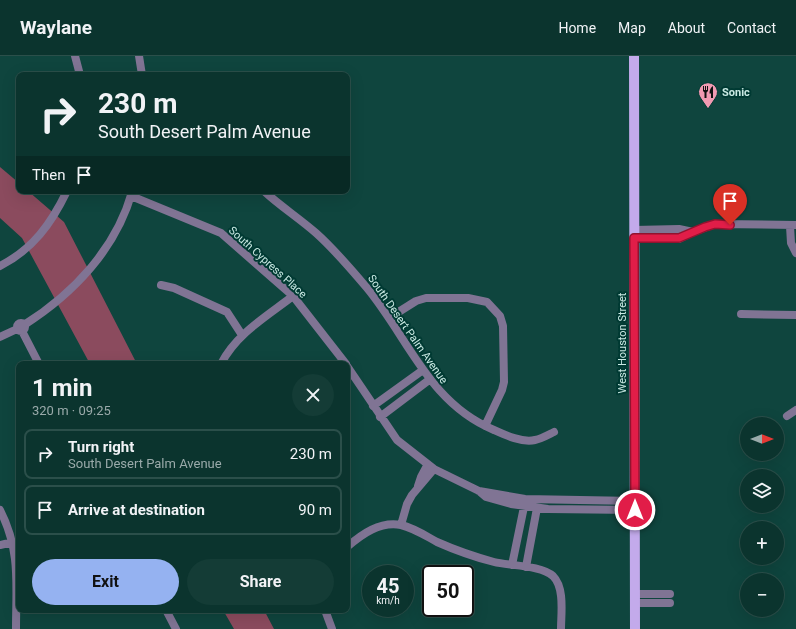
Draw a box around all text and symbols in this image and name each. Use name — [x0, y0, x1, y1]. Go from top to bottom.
text: Waylane — [20, 16, 92, 39]
text: Home — [558, 20, 596, 36]
text: Map — [618, 20, 646, 36]
text: About — [668, 20, 705, 36]
text: Contact — [727, 20, 776, 36]
restaurant icon: Sonic — [697, 81, 719, 109]
place label: Sonic — [722, 86, 750, 99]
text: 230 m — [98, 87, 177, 120]
icon: right — [32, 88, 84, 140]
text: South Desert Palm Avenue — [98, 121, 311, 142]
icon: arrive — [73, 164, 95, 186]
text: Then — [32, 166, 65, 184]
pin — [713, 184, 747, 225]
icon: arrive — [719, 190, 741, 212]
street label: South Cypress Place — [226, 224, 309, 301]
street label: South Desert Palm Avenue — [365, 272, 450, 386]
street label: West Houston Street — [616, 292, 629, 393]
text: 1 min — [32, 374, 92, 402]
button: close — [292, 374, 334, 416]
text: 320 m · 09:25 — [32, 403, 111, 418]
north arrow — [740, 417, 784, 461]
map controls — [740, 417, 784, 617]
text: Turn right — [68, 438, 134, 456]
icon: right — [34, 443, 56, 465]
text: 230 m — [290, 445, 332, 463]
text: South Desert Palm Avenue — [68, 456, 222, 471]
button: layers — [740, 469, 784, 513]
position arrow — [614, 489, 656, 531]
icon: arrive — [34, 499, 56, 521]
text: Arrive at destination — [68, 501, 205, 519]
text: 90 m — [298, 501, 332, 519]
button: + — [740, 521, 784, 565]
button: Exit — [32, 559, 179, 605]
button: Share — [187, 559, 334, 605]
speed limit sign: 50 — [422, 565, 474, 617]
button: − — [740, 573, 784, 617]
text: 45 — [377, 574, 399, 598]
text: km/h — [376, 595, 400, 606]

